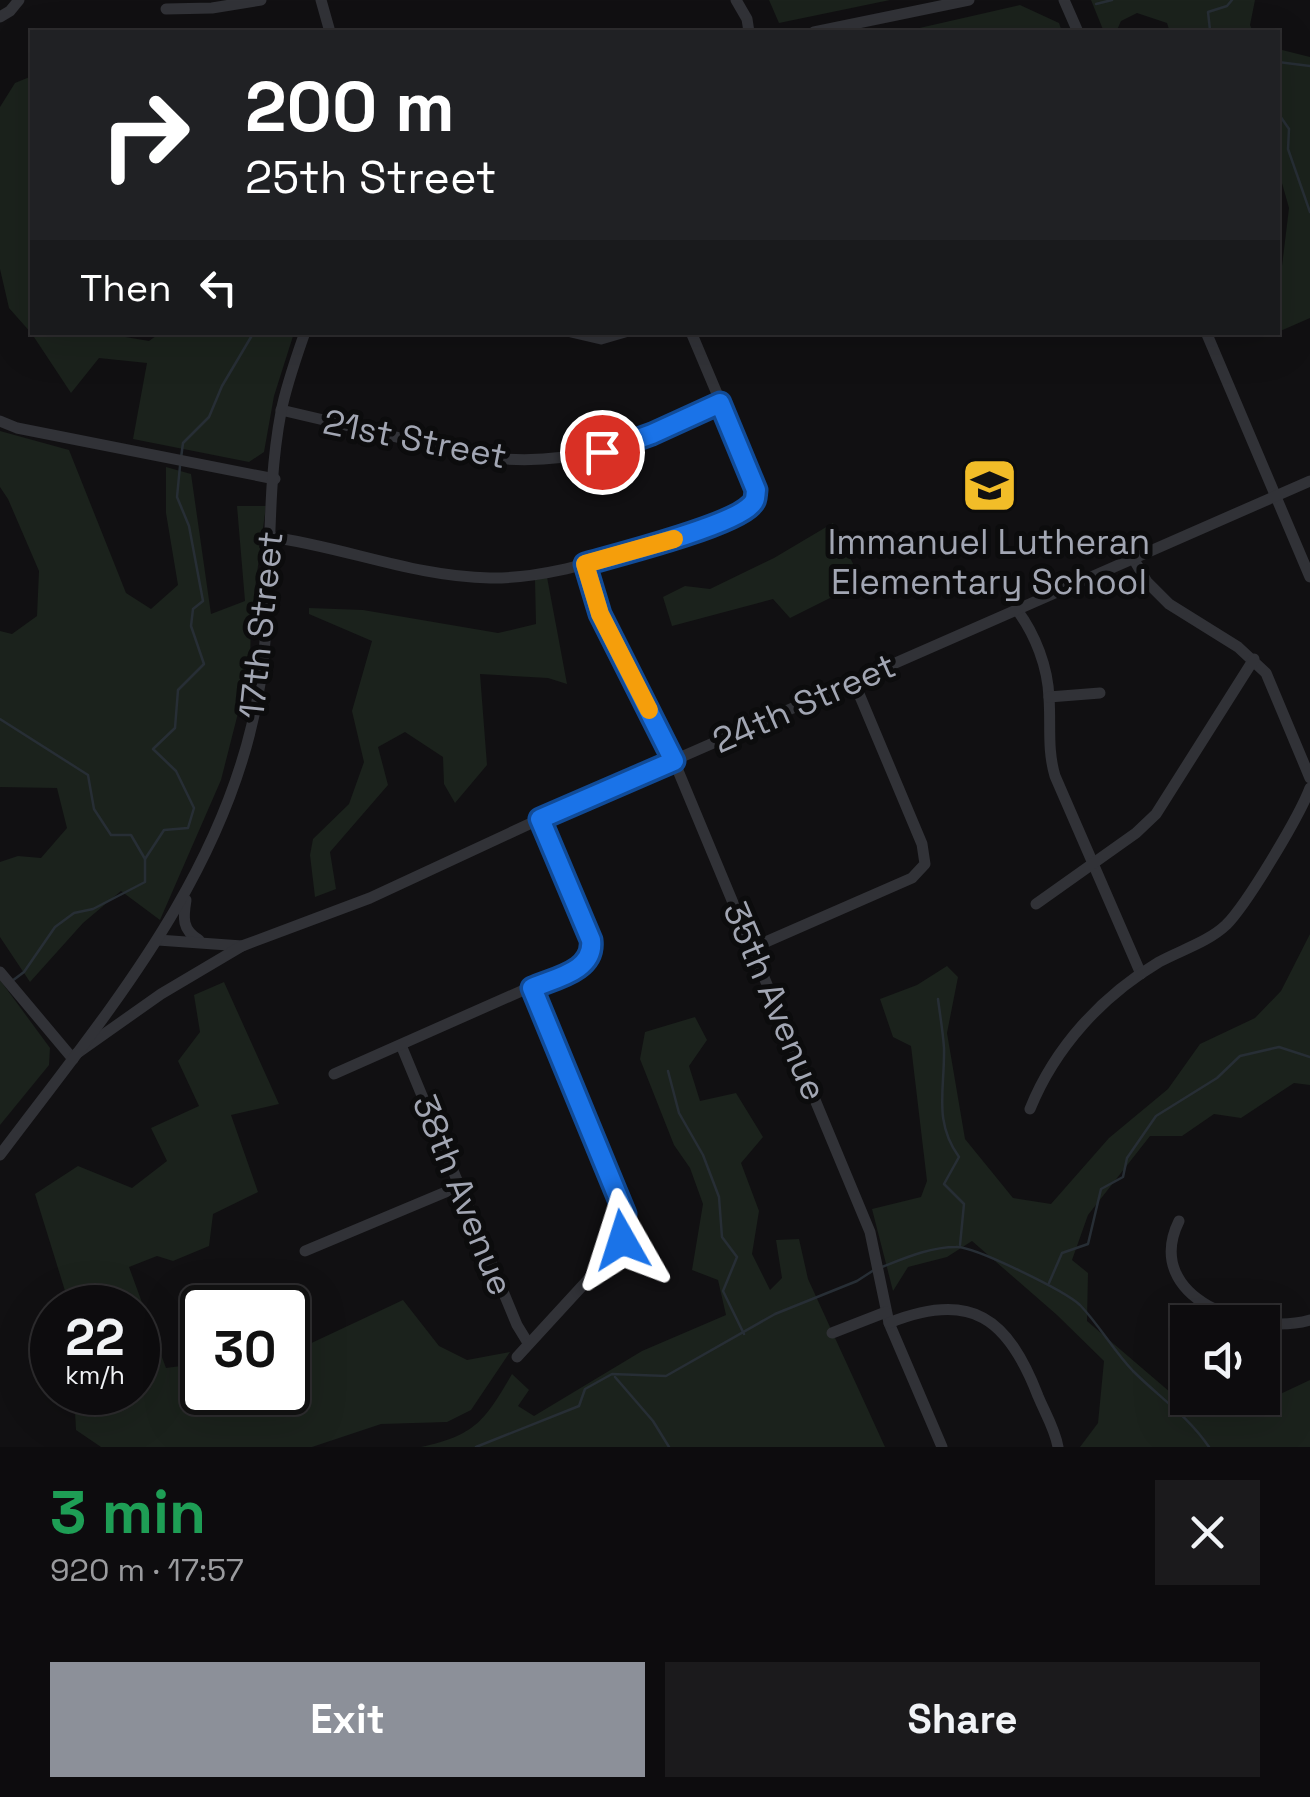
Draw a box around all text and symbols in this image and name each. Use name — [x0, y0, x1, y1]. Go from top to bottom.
text: 200 m — [245, 62, 455, 151]
icon: right — [80, 70, 210, 200]
text: 25th Street — [245, 149, 496, 206]
icon: left — [191, 260, 246, 315]
text: Then — [80, 264, 171, 312]
street label: 21st Street — [320, 400, 510, 478]
pin — [560, 410, 645, 495]
icon: arrive — [575, 425, 630, 480]
school or university icon: Immanuel Lutheran Elementary School — [959, 456, 1019, 516]
place label: Immanuel Lutheran Elementary School — [828, 520, 1150, 604]
street label: 17th Street — [229, 529, 293, 721]
street label: 24th Street — [706, 643, 902, 763]
street label: 35th Avenue — [713, 895, 837, 1107]
street label: 38th Avenue — [403, 1088, 523, 1302]
position arrow — [570, 1188, 674, 1292]
speed limit sign: 30 — [180, 1285, 310, 1415]
map controls — [1170, 1305, 1280, 1415]
button: sound — [1170, 1305, 1280, 1415]
text: 22 — [65, 1306, 125, 1370]
text: km/h — [65, 1359, 125, 1391]
text: 3 min — [50, 1474, 206, 1551]
button: close — [1155, 1480, 1260, 1585]
text: 920 m · 17:57 — [50, 1550, 244, 1590]
button: Exit — [50, 1662, 645, 1777]
button: Share — [665, 1662, 1260, 1777]

